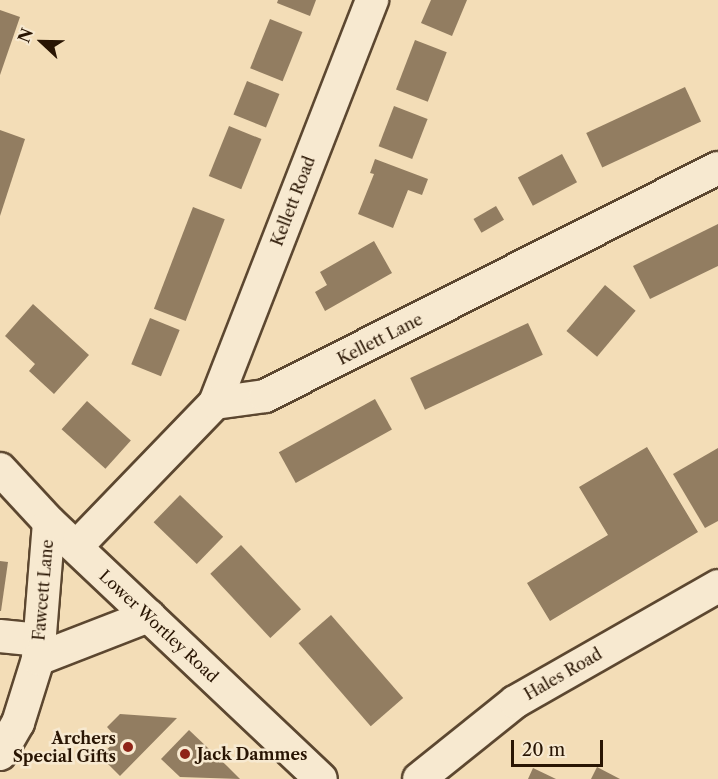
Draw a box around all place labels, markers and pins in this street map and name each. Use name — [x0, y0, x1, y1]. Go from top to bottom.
place label: Archers Special Gifts — [13, 728, 116, 766]
marker: Archers Special Gifts — [121, 740, 135, 754]
place label: Jack Dammes — [197, 744, 308, 764]
marker: Jack Dammes — [178, 747, 192, 761]

